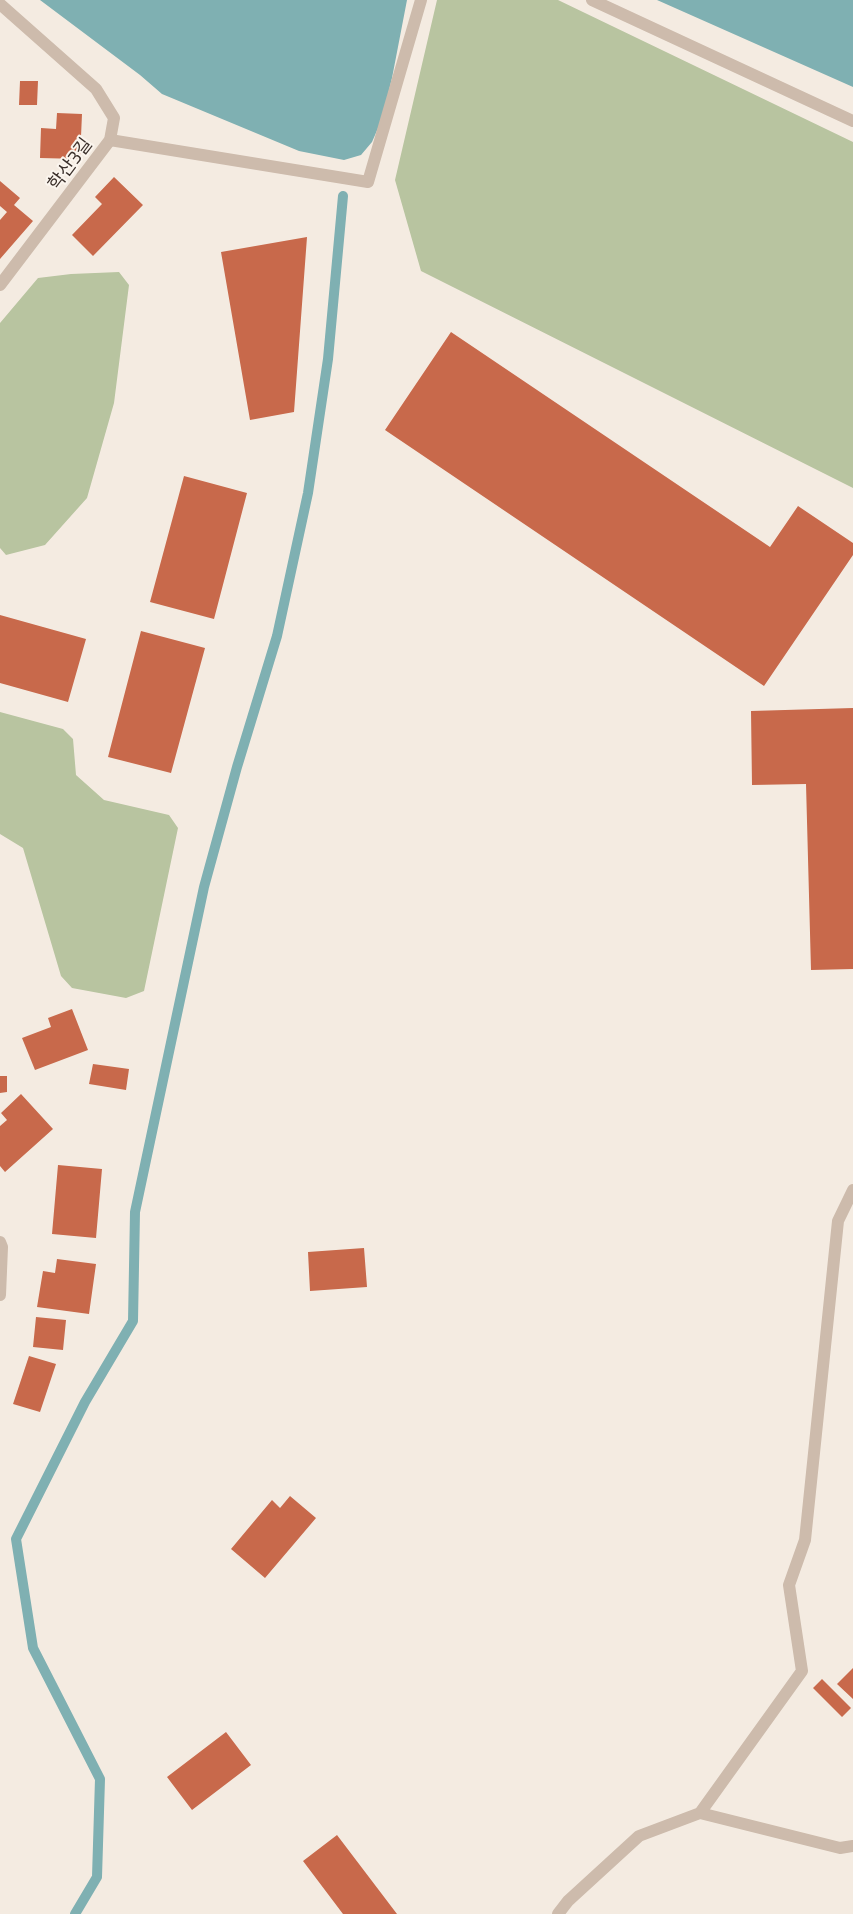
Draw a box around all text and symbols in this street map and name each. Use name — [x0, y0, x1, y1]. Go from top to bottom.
street label: 학산3길 — [43, 134, 97, 194]

